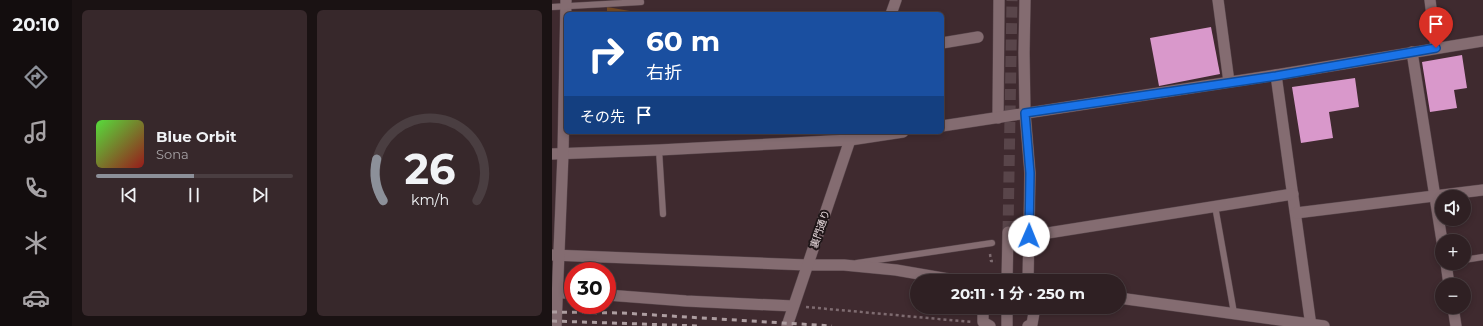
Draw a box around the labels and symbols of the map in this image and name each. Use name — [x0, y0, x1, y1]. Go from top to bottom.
pin — [1419, 7.0, 1453, 48]
street label: 裏門通り — [807, 208, 833, 250]
position arrow — [1008, 215, 1050, 257]
speed limit sign: 30 — [564, 262, 616, 314]

